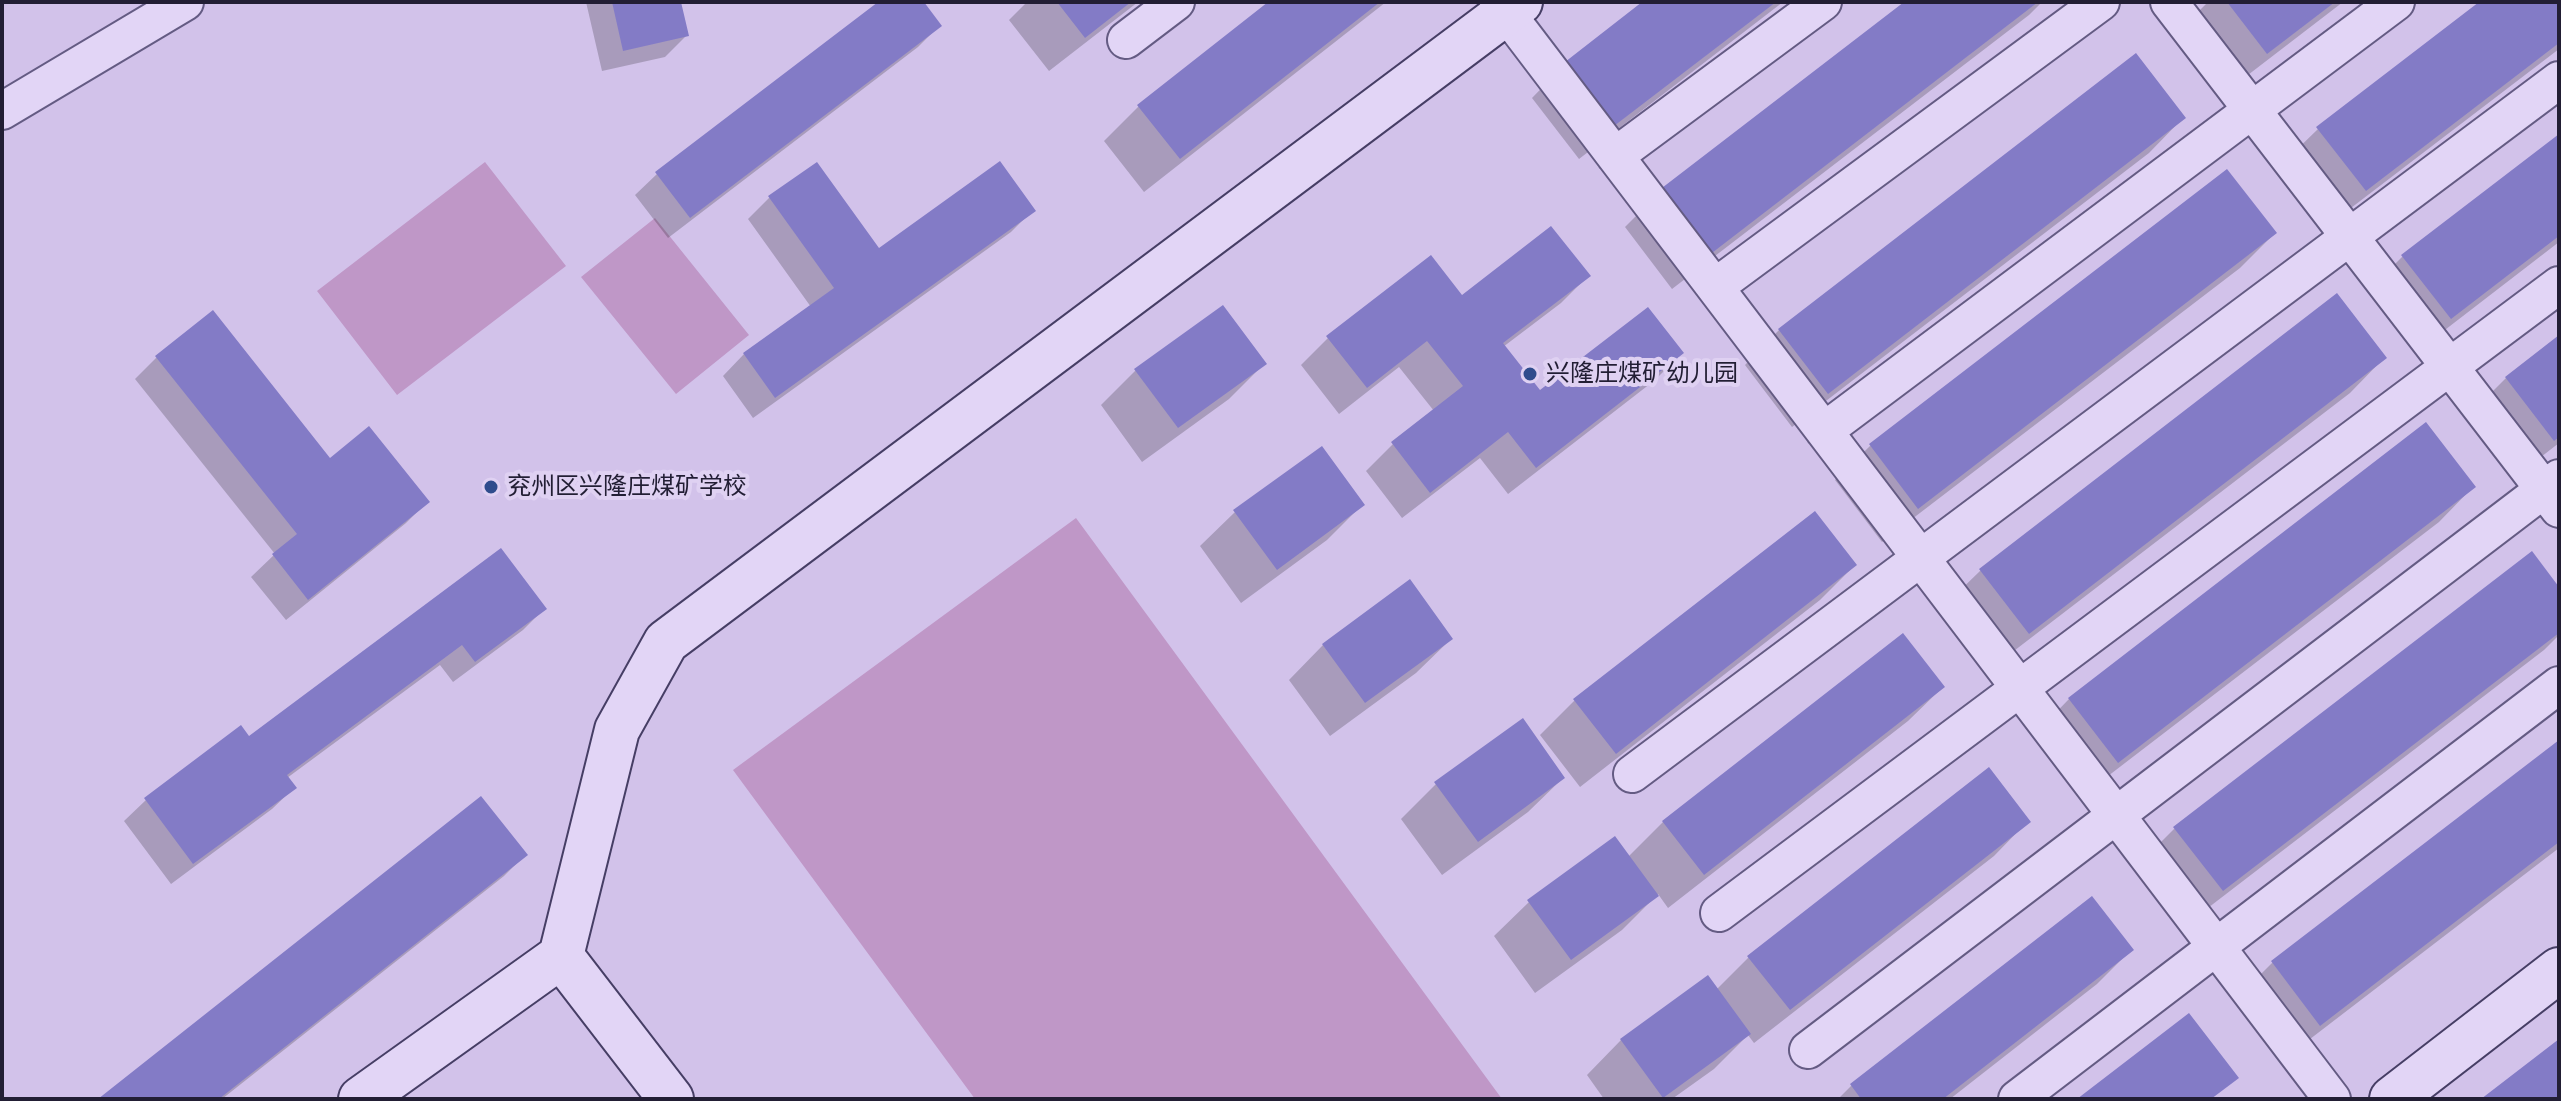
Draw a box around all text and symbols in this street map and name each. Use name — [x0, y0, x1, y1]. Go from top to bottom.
place label: 兴隆庄煤矿幼儿园 — [1546, 360, 1738, 388]
marker: 兴隆庄煤矿幼儿园 — [1521, 365, 1539, 383]
place label: 兖州区兴隆庄煤矿学校 — [507, 473, 747, 501]
marker: 兖州区兴隆庄煤矿学校 — [482, 478, 500, 496]

